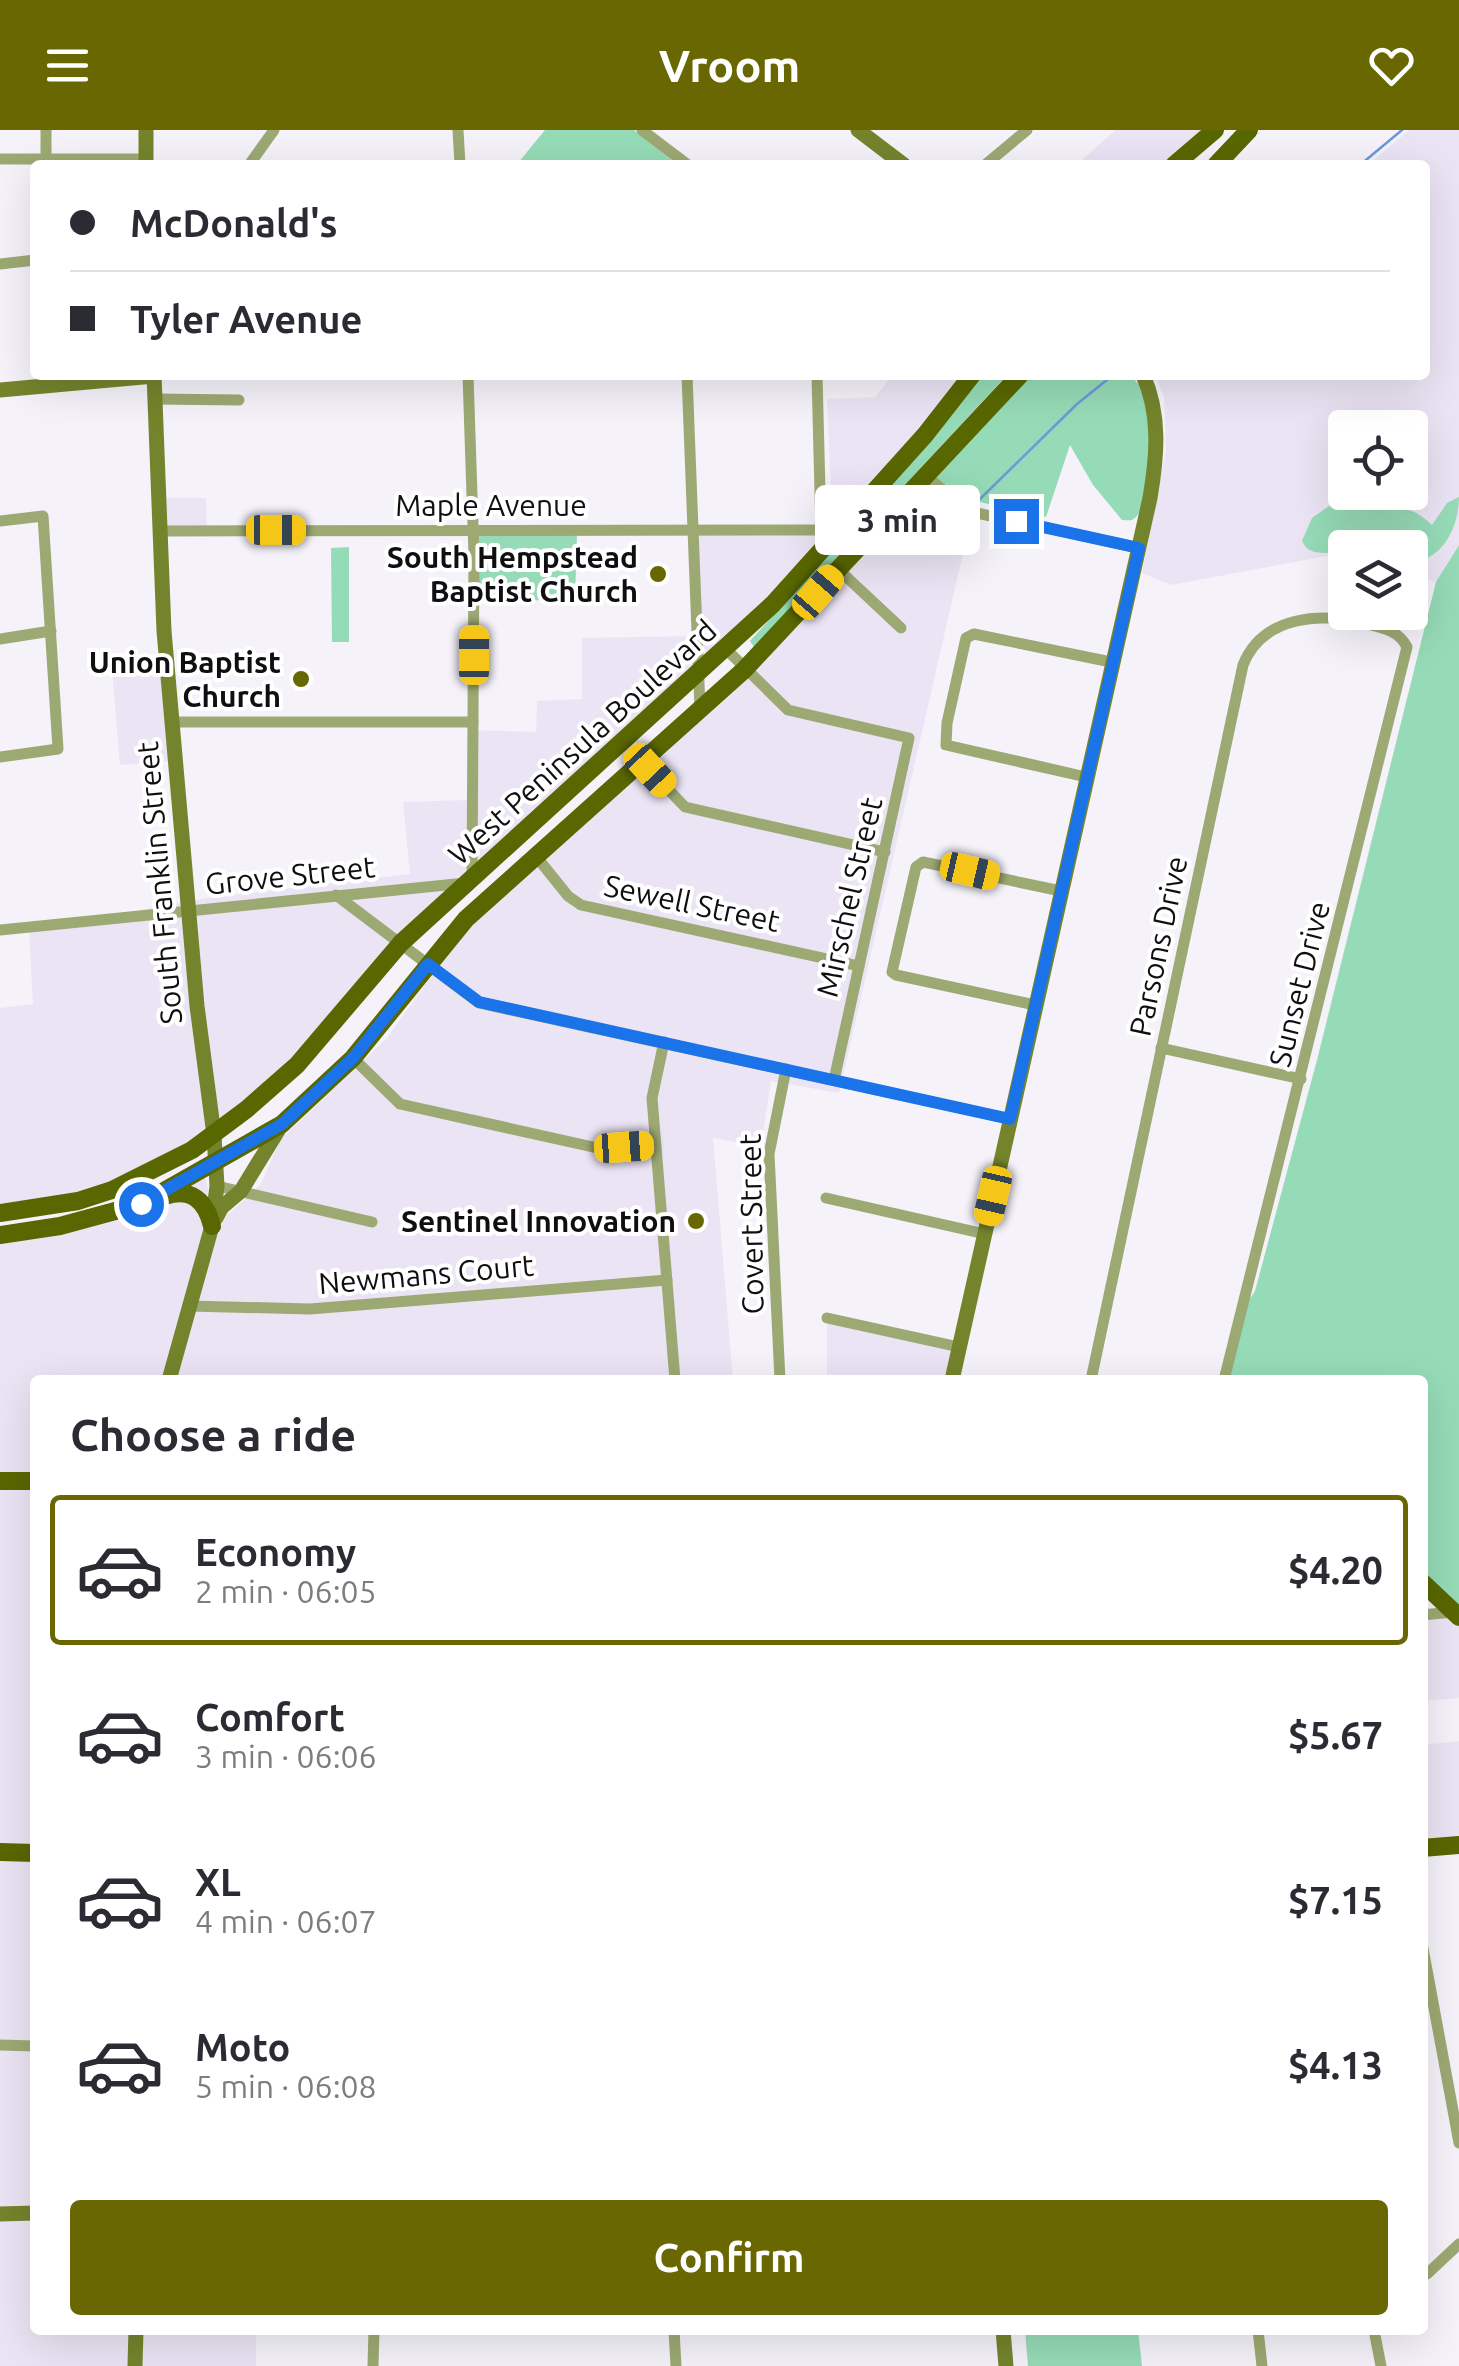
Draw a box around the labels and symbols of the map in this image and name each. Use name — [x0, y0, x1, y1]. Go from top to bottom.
callout: 3 min — [816, 486, 981, 556]
street label: Maple Avenue — [395, 488, 587, 522]
route end — [994, 499, 1039, 544]
car — [246, 515, 306, 545]
place label: South Hempstead Baptist Church — [387, 540, 638, 608]
car — [787, 560, 849, 624]
marker: South Hempstead Baptist Church — [647, 563, 669, 585]
street label: West Peninsula Boulevard — [441, 613, 723, 871]
car — [459, 625, 489, 685]
place label: Union Baptist Church — [89, 645, 281, 713]
marker: Union Baptist Church — [290, 668, 312, 690]
car — [619, 738, 681, 802]
street label: South Franklin Street — [130, 740, 188, 1026]
street label: Mirschel Street — [810, 794, 889, 1000]
street label: Grove Street — [203, 849, 377, 901]
car — [937, 850, 1003, 892]
street label: Parsons Drive — [1122, 853, 1194, 1039]
street label: Sewell Street — [601, 868, 783, 938]
street label: Sunset Drive — [1262, 898, 1336, 1070]
car — [593, 1130, 655, 1164]
street label: Covert Street — [732, 1133, 770, 1315]
car — [972, 1163, 1014, 1229]
route start — [119, 1182, 164, 1227]
place label: Sentinel Innovation — [401, 1204, 676, 1238]
marker: Sentinel Innovation — [685, 1210, 707, 1232]
street label: Newmans Court — [317, 1248, 535, 1300]

